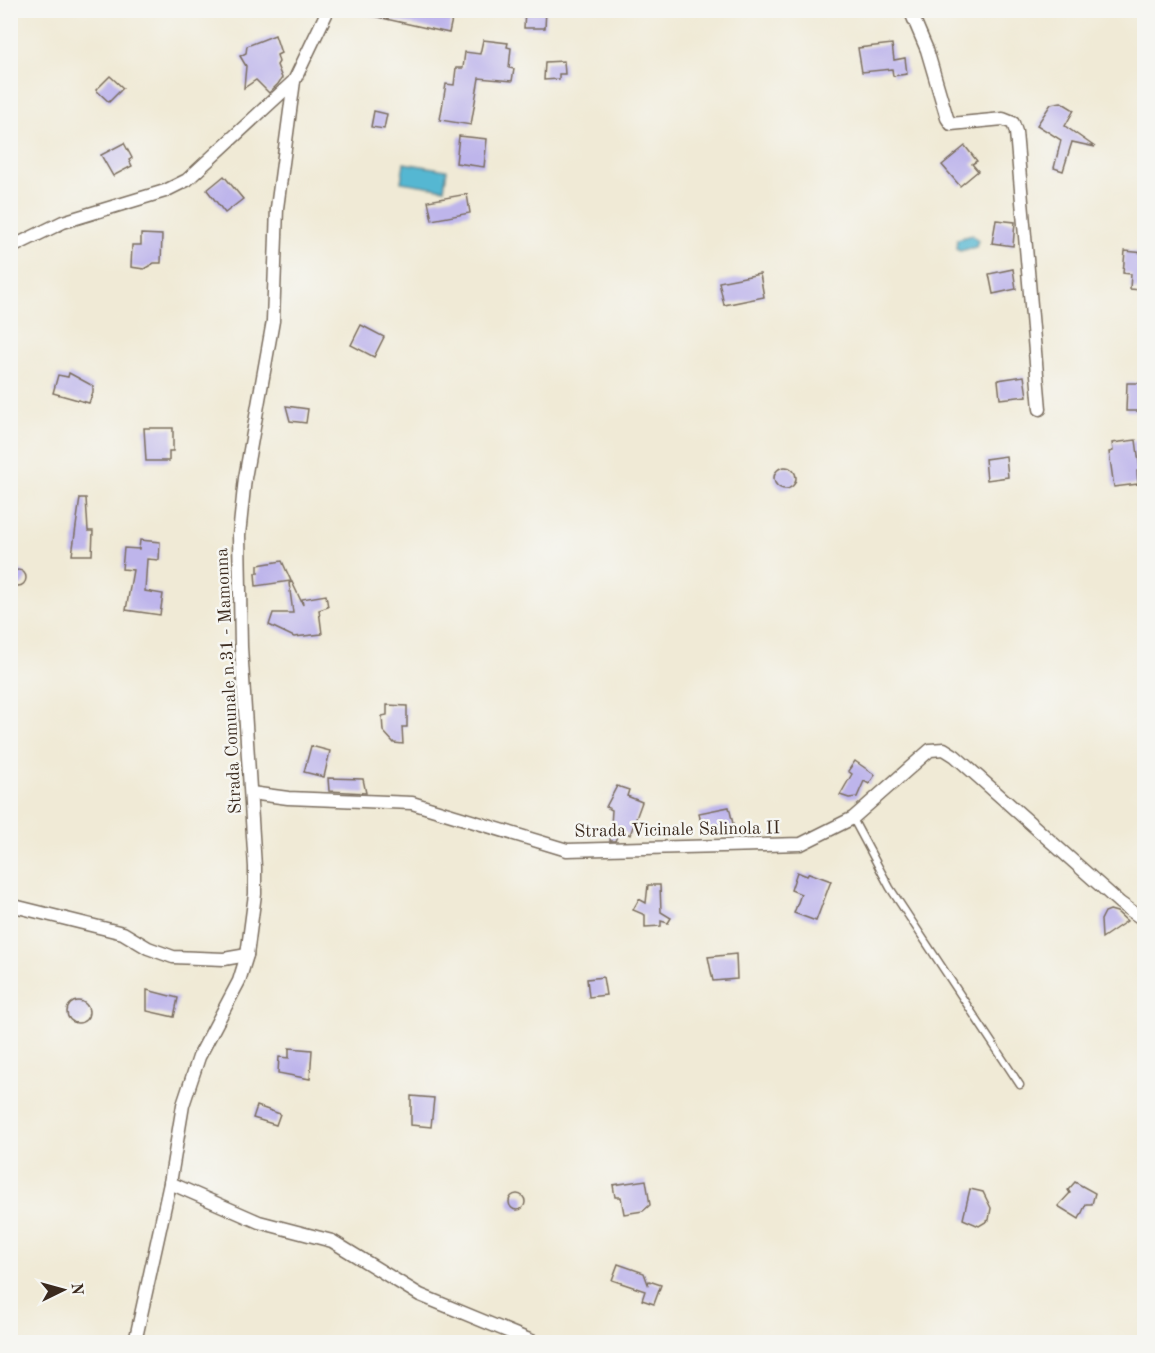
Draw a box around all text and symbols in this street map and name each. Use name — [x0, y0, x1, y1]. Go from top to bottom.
street label: Strada Comunale n.31 - Mamonna — [213, 547, 245, 815]
street label: Strada Vicinale Salinola II — [574, 819, 780, 841]
north arrow — [33, 1260, 93, 1320]
text: N — [67, 1282, 85, 1296]

